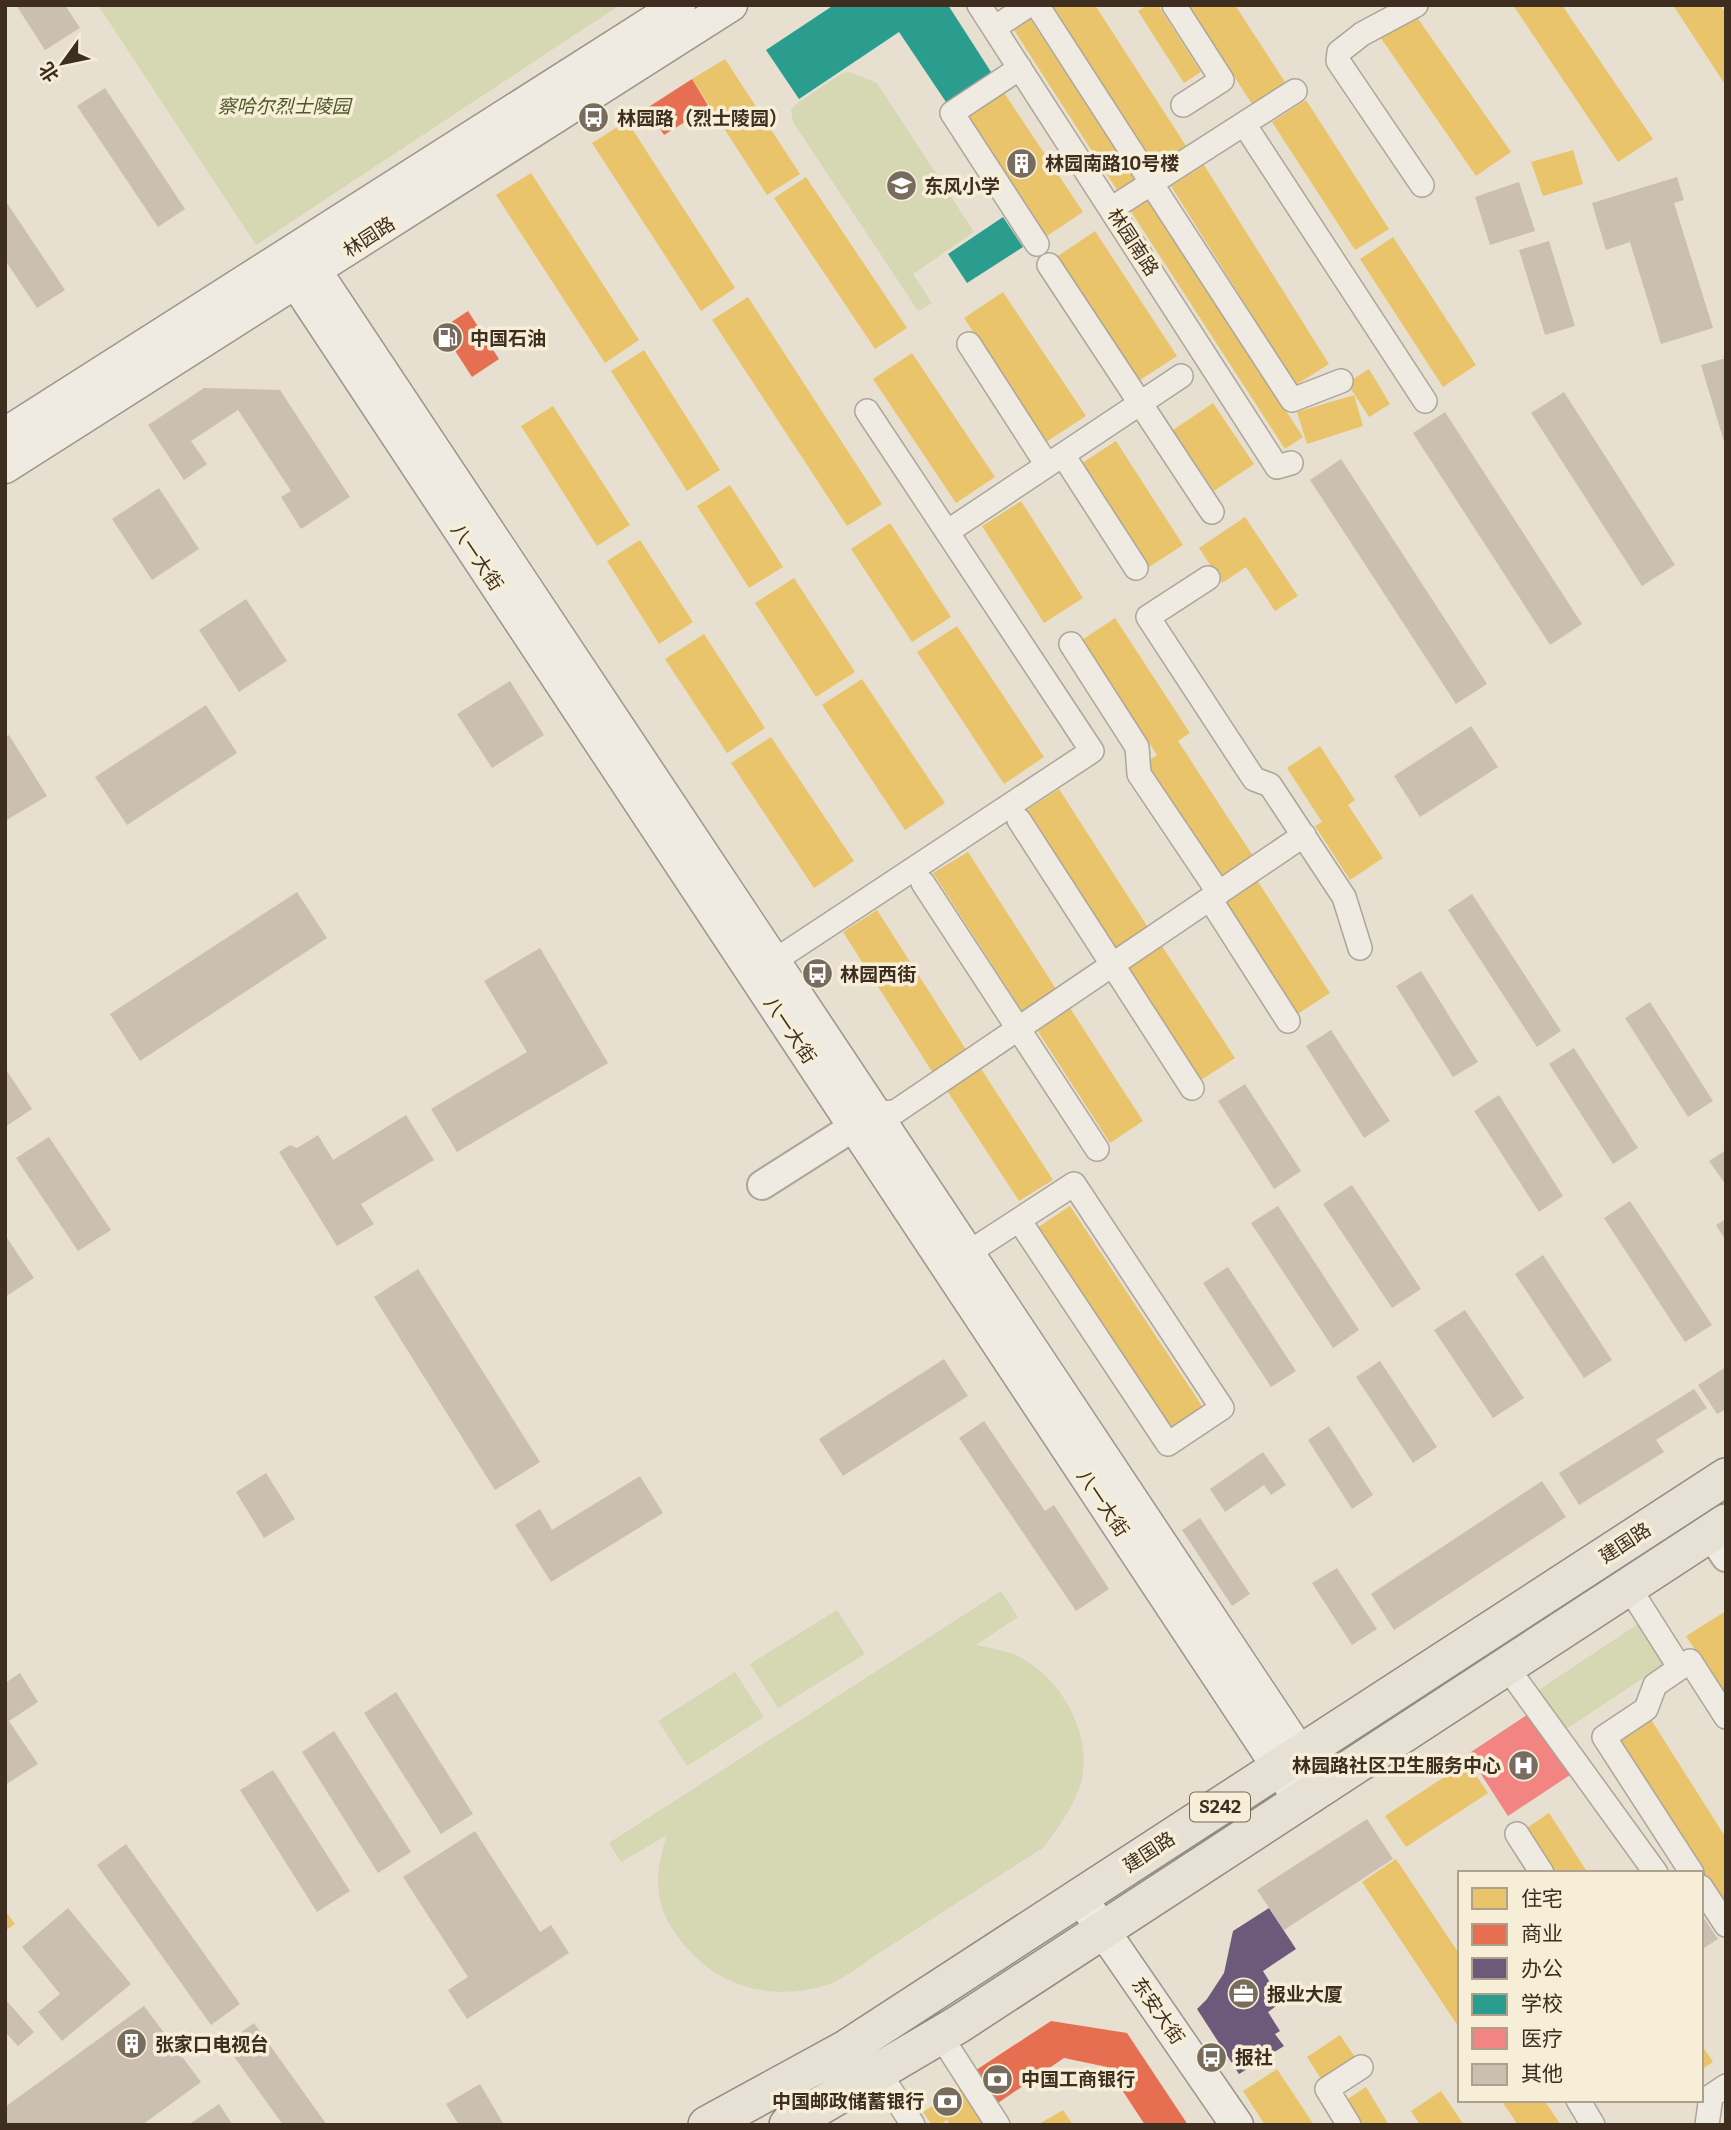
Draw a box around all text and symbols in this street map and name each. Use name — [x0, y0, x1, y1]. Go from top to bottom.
north arrow — [28, 28, 98, 98]
text: 北 — [34, 58, 64, 86]
park label: 察哈尔烈士陵园 — [217, 95, 353, 118]
bus stop icon: 林园路（烈士陵园） — [577, 101, 611, 135]
place label: 林园路（烈士陵园） — [617, 107, 788, 130]
building icon: 林园南路10号楼 — [1005, 146, 1039, 180]
place label: 林园南路10号楼 — [1045, 152, 1179, 175]
school or university icon: 东风小学 — [884, 169, 918, 203]
place label: 东风小学 — [924, 175, 1000, 198]
street label: 林园南路 — [1103, 204, 1163, 280]
street label: 林园路 — [339, 212, 399, 262]
fuel station icon: 中国石油 — [430, 321, 464, 355]
place label: 中国石油 — [470, 327, 546, 350]
street label: 八一大街 — [446, 519, 508, 595]
bus stop icon: 林园西街 — [800, 957, 834, 991]
place label: 林园西街 — [840, 963, 916, 986]
street label: 八一大街 — [759, 992, 821, 1068]
street label: 八一大街 — [1072, 1465, 1134, 1541]
street label: 建国路 — [1595, 1518, 1655, 1568]
hospital icon: 林园路社区卫生服务中心 — [1507, 1748, 1541, 1782]
place label: 林园路社区卫生服务中心 — [1292, 1754, 1501, 1777]
road number: S242 — [1190, 1793, 1250, 1822]
street label: 建国路 — [1119, 1827, 1179, 1877]
legend — [1458, 1871, 1703, 2102]
text: 住宅 — [1521, 1886, 1563, 1912]
text: 商业 — [1521, 1921, 1563, 1947]
text: 办公 — [1521, 1956, 1563, 1982]
street label: 东安大街 — [1127, 1973, 1189, 2049]
office icon: 报业大厦 — [1227, 1977, 1261, 2011]
place label: 报业大厦 — [1267, 1983, 1343, 2006]
text: 学校 — [1521, 1991, 1563, 2017]
text: 医疗 — [1521, 2026, 1563, 2052]
building icon: 张家口电视台 — [115, 2027, 149, 2061]
place label: 张家口电视台 — [155, 2033, 269, 2056]
bus stop icon: 报社 — [1195, 2040, 1229, 2074]
place label: 报社 — [1235, 2046, 1273, 2069]
text: 其他 — [1521, 2061, 1563, 2087]
bank icon: 中国工商银行 — [981, 2062, 1015, 2096]
place label: 中国工商银行 — [1021, 2068, 1135, 2091]
bank icon: 中国邮政储蓄银行 — [930, 2084, 964, 2118]
place label: 中国邮政储蓄银行 — [772, 2090, 924, 2113]

